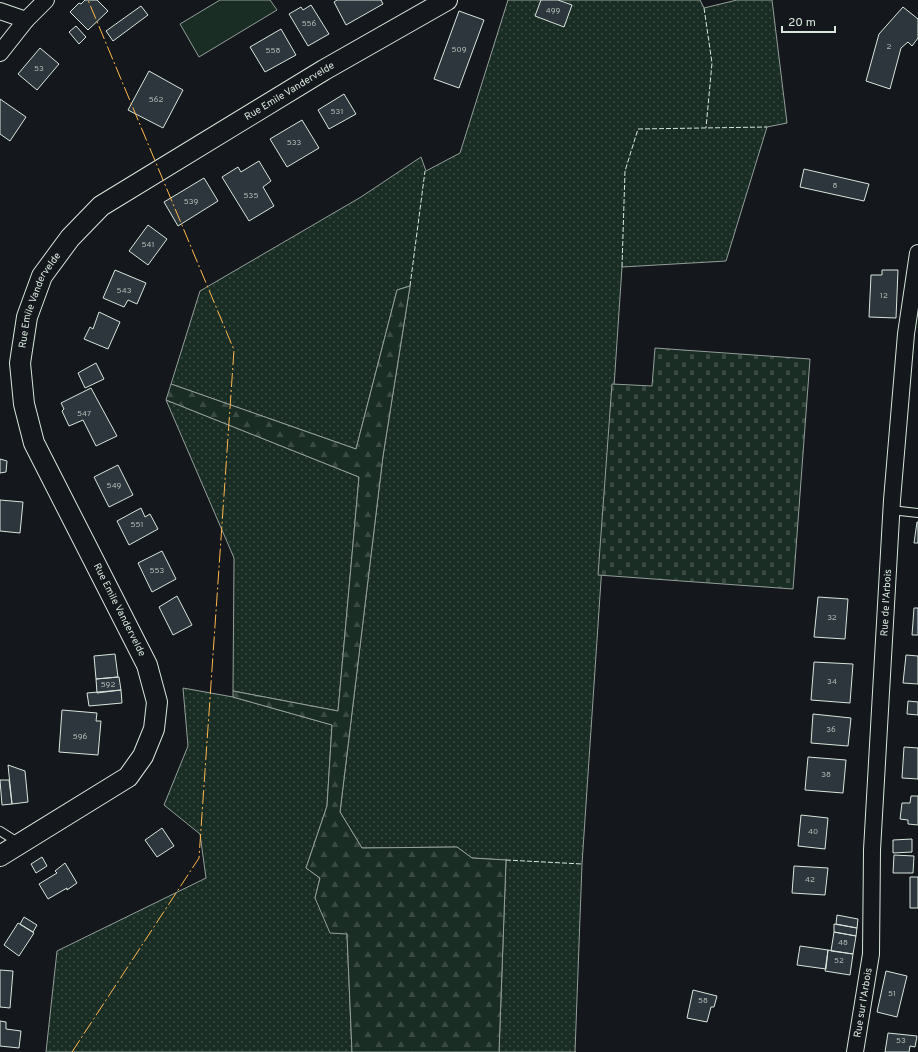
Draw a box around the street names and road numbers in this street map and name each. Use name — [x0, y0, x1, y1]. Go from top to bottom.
street label: Rue Emile Vandervelde — [242, 59, 337, 123]
street label: Rue Emile Vandervelde — [16, 250, 64, 349]
street label: Rue Emile Vandervelde — [90, 561, 148, 659]
street label: Rue de l'Arbois — [878, 568, 895, 637]
street label: Rue sur l'Arbois — [851, 967, 875, 1038]

